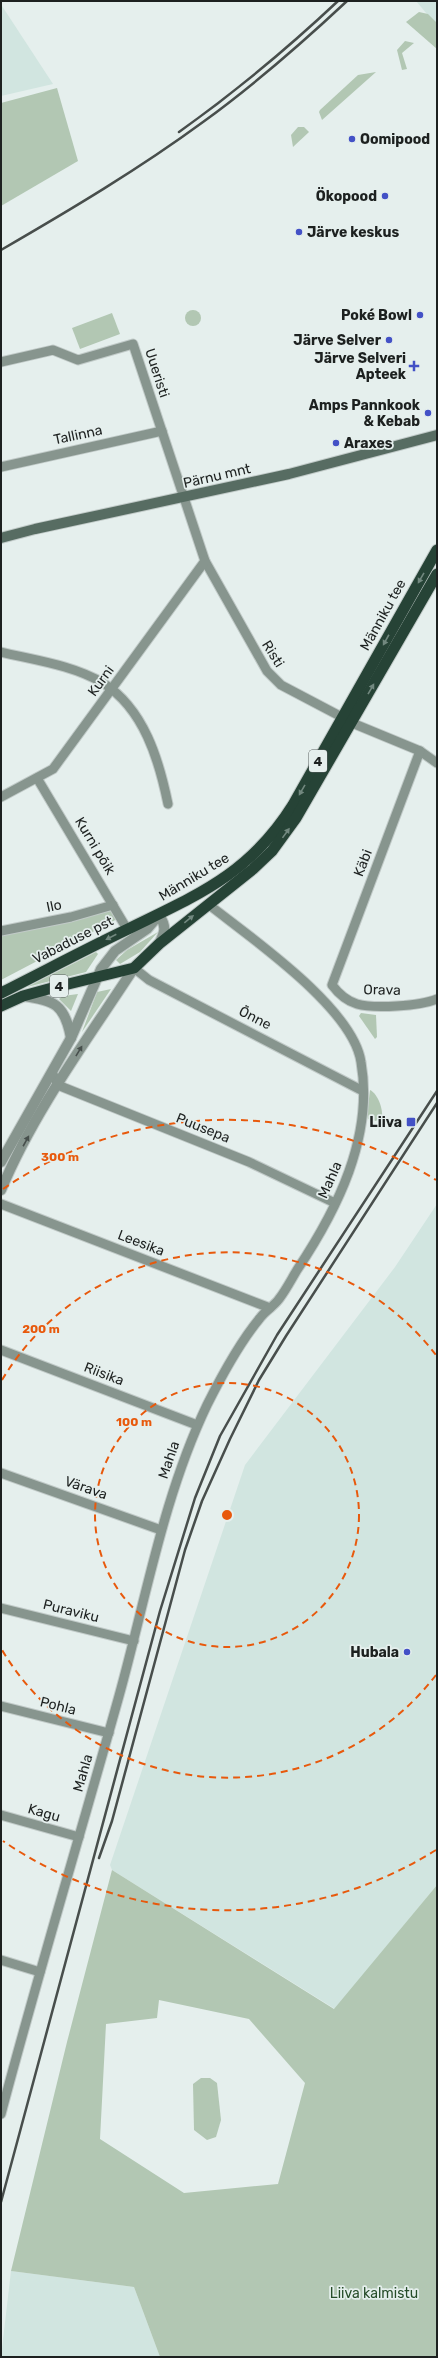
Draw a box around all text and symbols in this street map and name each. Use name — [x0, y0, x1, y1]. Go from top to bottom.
place label: Oomipood — [360, 131, 430, 148]
marker: Oomipood — [347, 134, 357, 144]
place label: Ökopood — [316, 187, 377, 205]
marker: Ökopood — [380, 191, 390, 201]
place label: Järve keskus — [307, 224, 399, 241]
marker: Järve keskus — [294, 227, 304, 237]
place label: Poké Bowl — [341, 307, 412, 324]
marker: Poké Bowl — [415, 310, 425, 320]
place label: Järve Selver — [293, 332, 382, 349]
marker: Järve Selver — [384, 335, 394, 345]
street label: Uueristi — [141, 346, 173, 400]
place label: Järve Selveri Apteek — [314, 350, 407, 383]
marker: Järve Selveri Apteek — [409, 361, 419, 371]
place label: Amps Pannkook & Kebab — [309, 397, 421, 430]
marker: Amps Pannkook & Kebab — [423, 408, 433, 418]
street label: Tallinna — [52, 422, 104, 448]
place label: Araxes — [344, 435, 393, 452]
marker: Araxes — [331, 438, 341, 448]
street label: Pärnu mnt — [182, 460, 253, 492]
one-way arrow — [417, 572, 424, 584]
street label: Männiku tee — [356, 576, 410, 654]
one-way arrow — [383, 634, 389, 646]
street label: Risti — [258, 637, 288, 671]
street label: Kurni — [84, 662, 118, 700]
one-way arrow — [368, 683, 375, 694]
road number: 4 — [309, 750, 327, 772]
one-way arrow — [298, 784, 305, 796]
street label: Kurni põik — [71, 814, 119, 879]
one-way arrow — [282, 827, 290, 838]
street label: Käbi — [350, 847, 376, 879]
street label: Männiku tee — [156, 849, 232, 905]
street label: Ilo — [45, 896, 63, 916]
street label: Vabaduse pst — [30, 912, 117, 968]
one-way arrow — [184, 915, 195, 924]
one-way arrow — [105, 934, 117, 940]
road number: 4 — [50, 975, 68, 997]
street label: Orava — [363, 981, 401, 999]
street label: Õnne — [236, 1002, 275, 1033]
one-way arrow — [75, 1045, 82, 1057]
street label: Puusepa — [173, 1109, 233, 1147]
place label: Liiva — [369, 1114, 402, 1131]
marker: Liiva — [405, 1116, 417, 1128]
one-way arrow — [23, 1136, 29, 1147]
text: 300 m — [41, 1150, 79, 1164]
street label: Mahla — [314, 1159, 346, 1201]
street label: Leesika — [115, 1226, 167, 1260]
text: 200 m — [22, 1322, 60, 1336]
street label: Riisika — [82, 1359, 126, 1389]
text: 100 m — [116, 1415, 152, 1429]
street label: Mahla — [155, 1439, 183, 1481]
street label: Värava — [62, 1473, 110, 1503]
centre of rings — [220, 1508, 234, 1522]
street label: Puraviku — [41, 1596, 101, 1626]
place label: Hubala — [350, 1644, 399, 1661]
marker: Hubala — [402, 1647, 412, 1657]
street label: Pohla — [38, 1693, 78, 1719]
street label: Mahla — [70, 1752, 96, 1794]
street label: Kagu — [26, 1800, 62, 1826]
park label: Liiva kalmistu — [330, 2285, 418, 2302]

